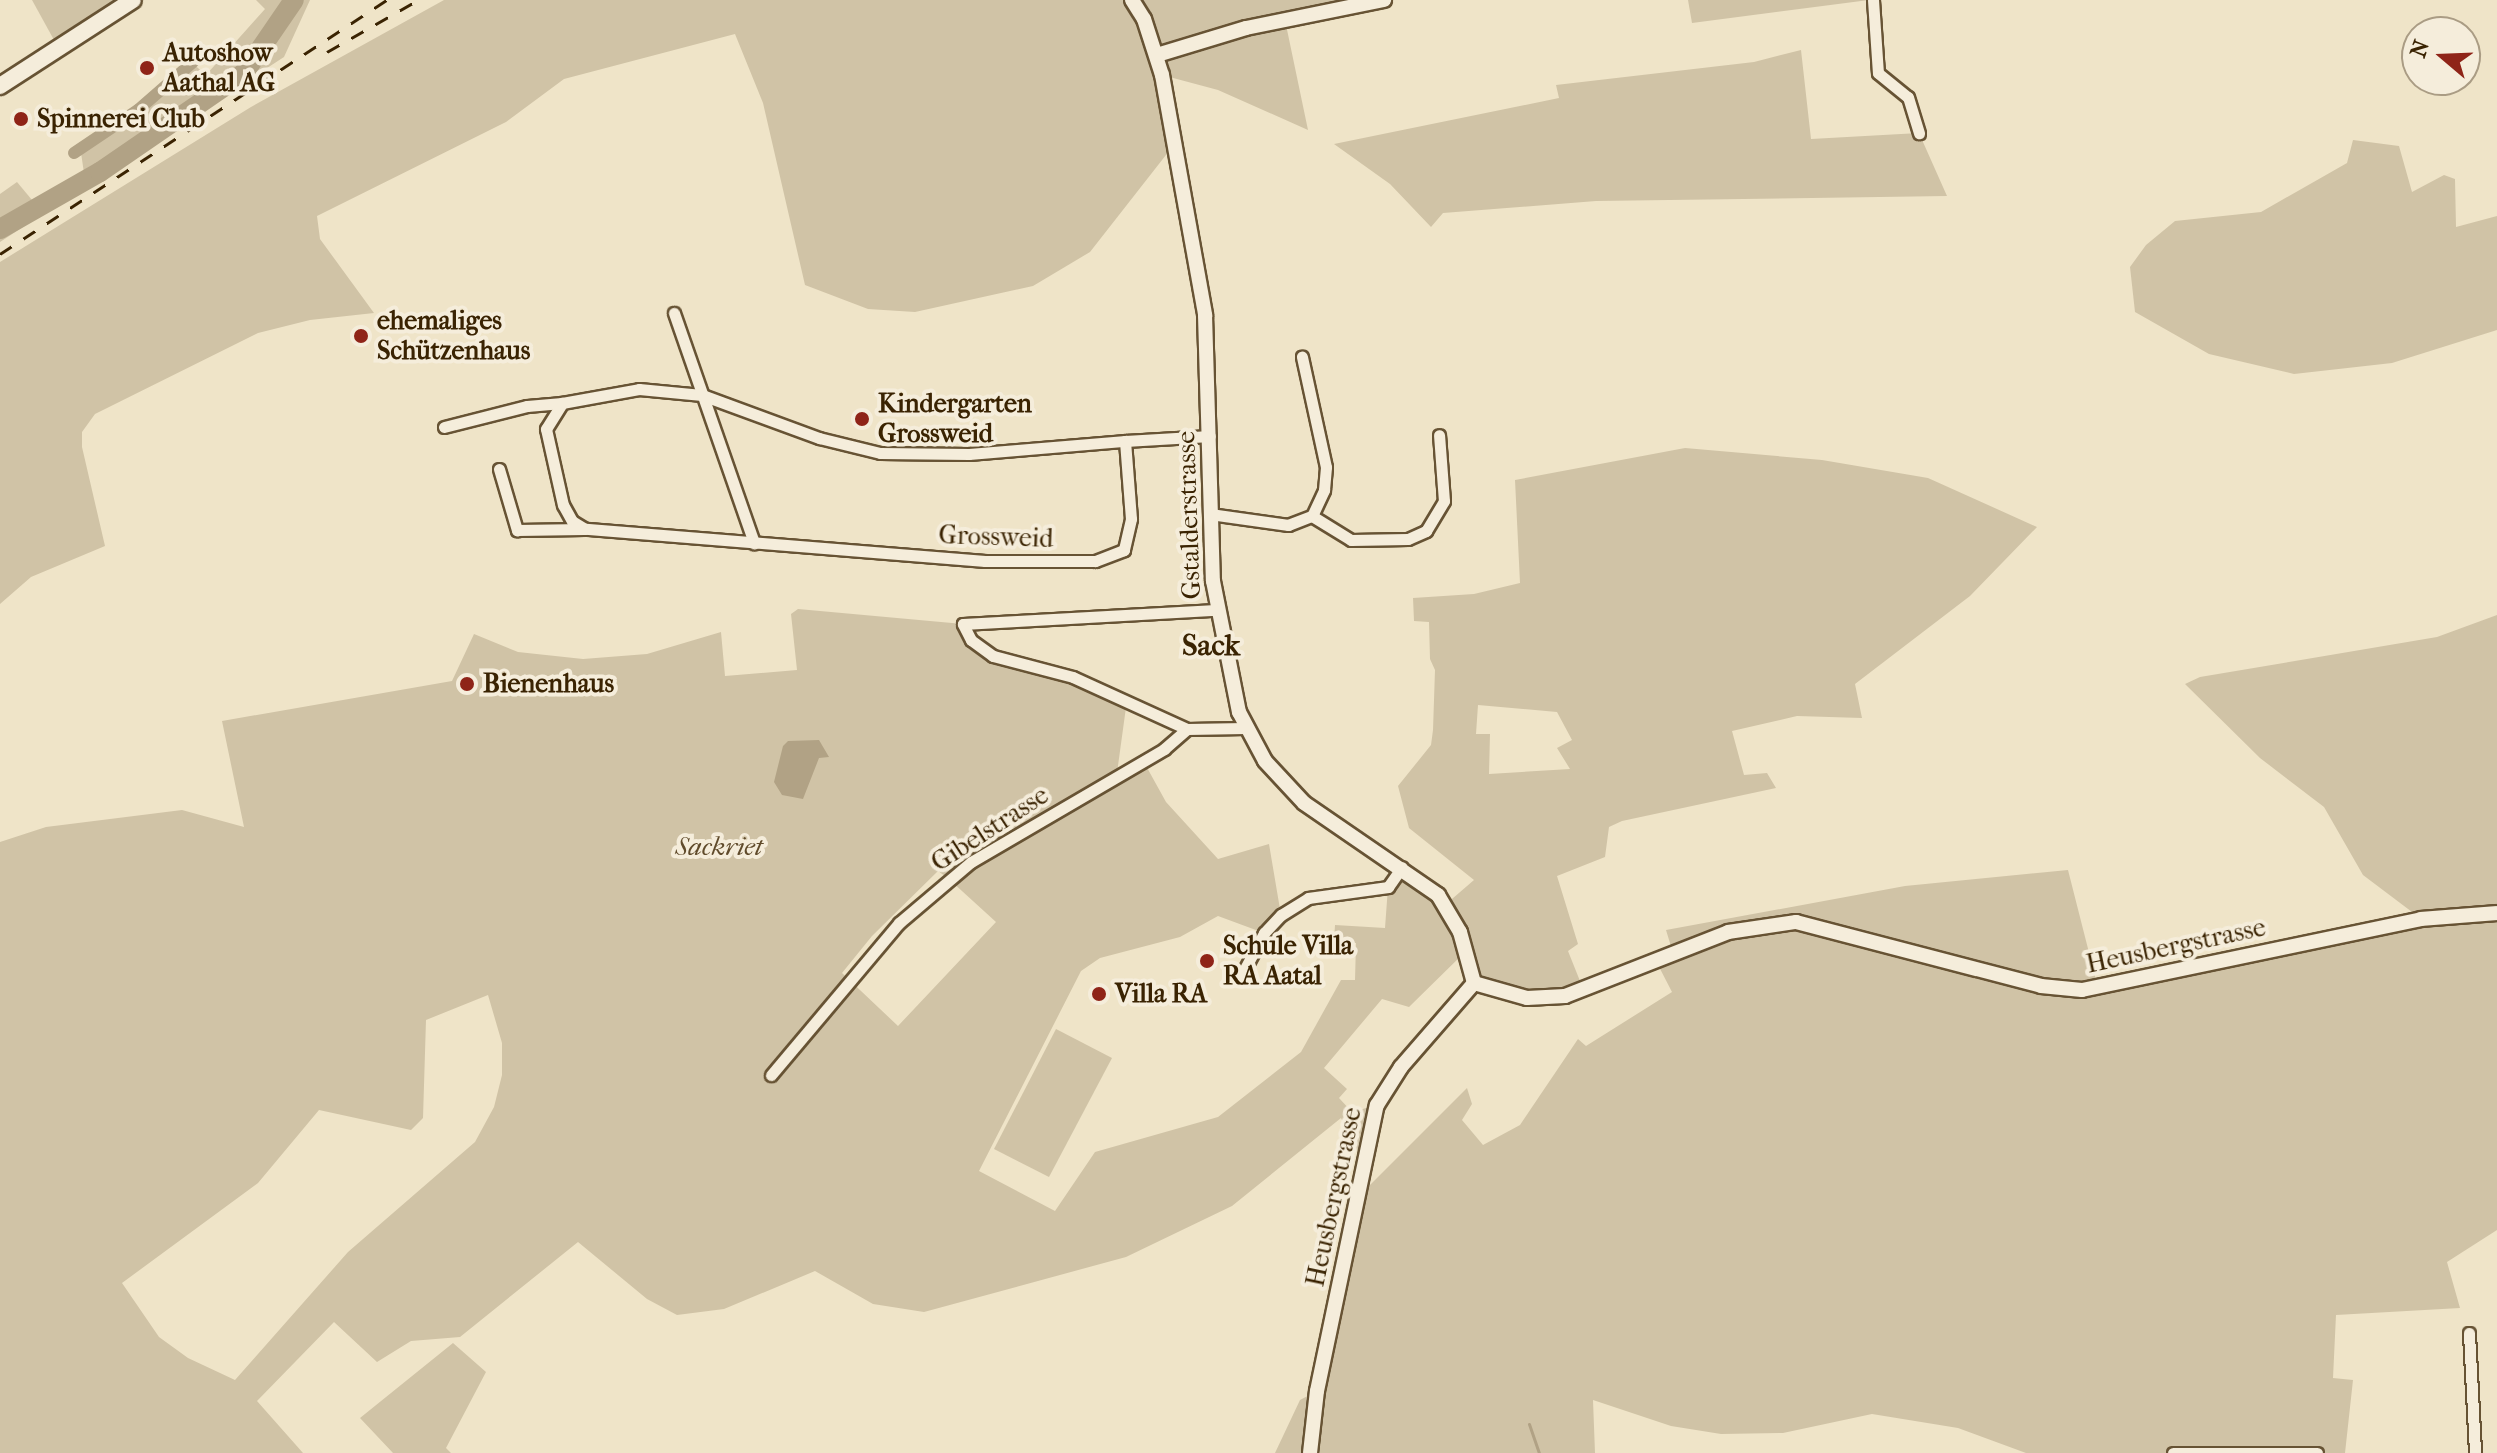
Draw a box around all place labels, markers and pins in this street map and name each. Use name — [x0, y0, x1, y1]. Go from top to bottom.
place label: Autoshow Aathal AG — [163, 37, 275, 98]
marker: Autoshow Aathal AG — [138, 59, 156, 77]
place label: Spinnerei Club — [37, 103, 205, 135]
marker: Spinnerei Club — [12, 110, 30, 128]
place label: ehemaliges Schützenhaus — [377, 305, 530, 366]
marker: ehemaliges Schützenhaus — [352, 327, 370, 345]
place label: Kindergarten Grossweid — [878, 388, 1032, 450]
marker: Kindergarten Grossweid — [853, 410, 871, 428]
place label: Bienenhaus — [483, 668, 614, 700]
marker: Bienenhaus — [458, 675, 476, 693]
place label: Schule Villa RA Aatal — [1223, 930, 1353, 992]
marker: Schule Villa RA Aatal — [1198, 952, 1216, 970]
place label: Villa RA — [1115, 978, 1207, 1010]
marker: Villa RA — [1090, 985, 1108, 1003]

